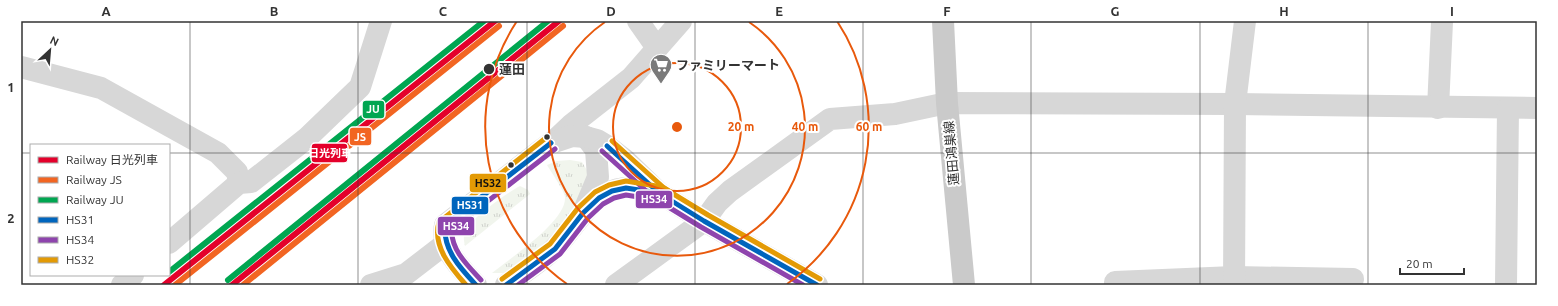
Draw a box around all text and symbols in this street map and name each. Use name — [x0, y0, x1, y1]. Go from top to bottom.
text: A — [101, 4, 111, 18]
text: B — [270, 4, 279, 18]
text: C — [439, 4, 448, 18]
text: D — [606, 4, 616, 18]
text: E — [775, 4, 783, 18]
text: F — [943, 4, 951, 18]
text: G — [1111, 4, 1120, 18]
text: H — [1279, 4, 1289, 18]
text: I — [1450, 4, 1454, 18]
north arrow — [30, 30, 70, 70]
text: N — [48, 34, 61, 48]
supermarket icon: ファミリーマート — [648, 52, 674, 85]
place label: ファミリーマート — [676, 58, 780, 72]
marker: 蓮田 — [482, 62, 496, 76]
place label: 蓮田 — [499, 62, 525, 76]
text: 1 — [7, 80, 15, 94]
line badge: JU — [362, 100, 385, 119]
text: JU — [366, 103, 380, 115]
centre of rings — [670, 120, 684, 134]
text: 20 m — [728, 120, 754, 133]
text: 40 m — [792, 120, 818, 133]
text: 60 m — [856, 120, 882, 133]
street label: 蓮田鴻巣線 — [941, 120, 961, 186]
line badge: JS — [349, 127, 372, 146]
text: JS — [354, 131, 366, 143]
unlabelled marker — [542, 132, 552, 142]
line badge: 日光列車 — [311, 143, 348, 163]
legend — [30, 144, 170, 276]
text: 日光列車 — [308, 147, 352, 159]
text: Railway 日光列車 — [66, 153, 158, 166]
unlabelled marker — [506, 160, 516, 170]
text: Railway JS — [66, 173, 122, 186]
line badge: HS32 — [469, 173, 507, 193]
text: HS32 — [475, 177, 501, 189]
line badge: HS34 — [635, 190, 673, 209]
text: Railway JU — [66, 193, 124, 206]
text: HS34 — [641, 193, 667, 205]
line badge: HS31 — [451, 196, 489, 215]
text: HS31 — [457, 199, 483, 211]
text: 2 — [7, 211, 15, 225]
text: HS31 — [66, 213, 94, 226]
line badge: HS34 — [437, 216, 475, 236]
text: HS34 — [443, 220, 469, 232]
text: HS34 — [66, 233, 94, 246]
scale bar — [1400, 250, 1464, 276]
text: HS32 — [66, 253, 94, 266]
text: 20 m — [1406, 257, 1433, 270]

